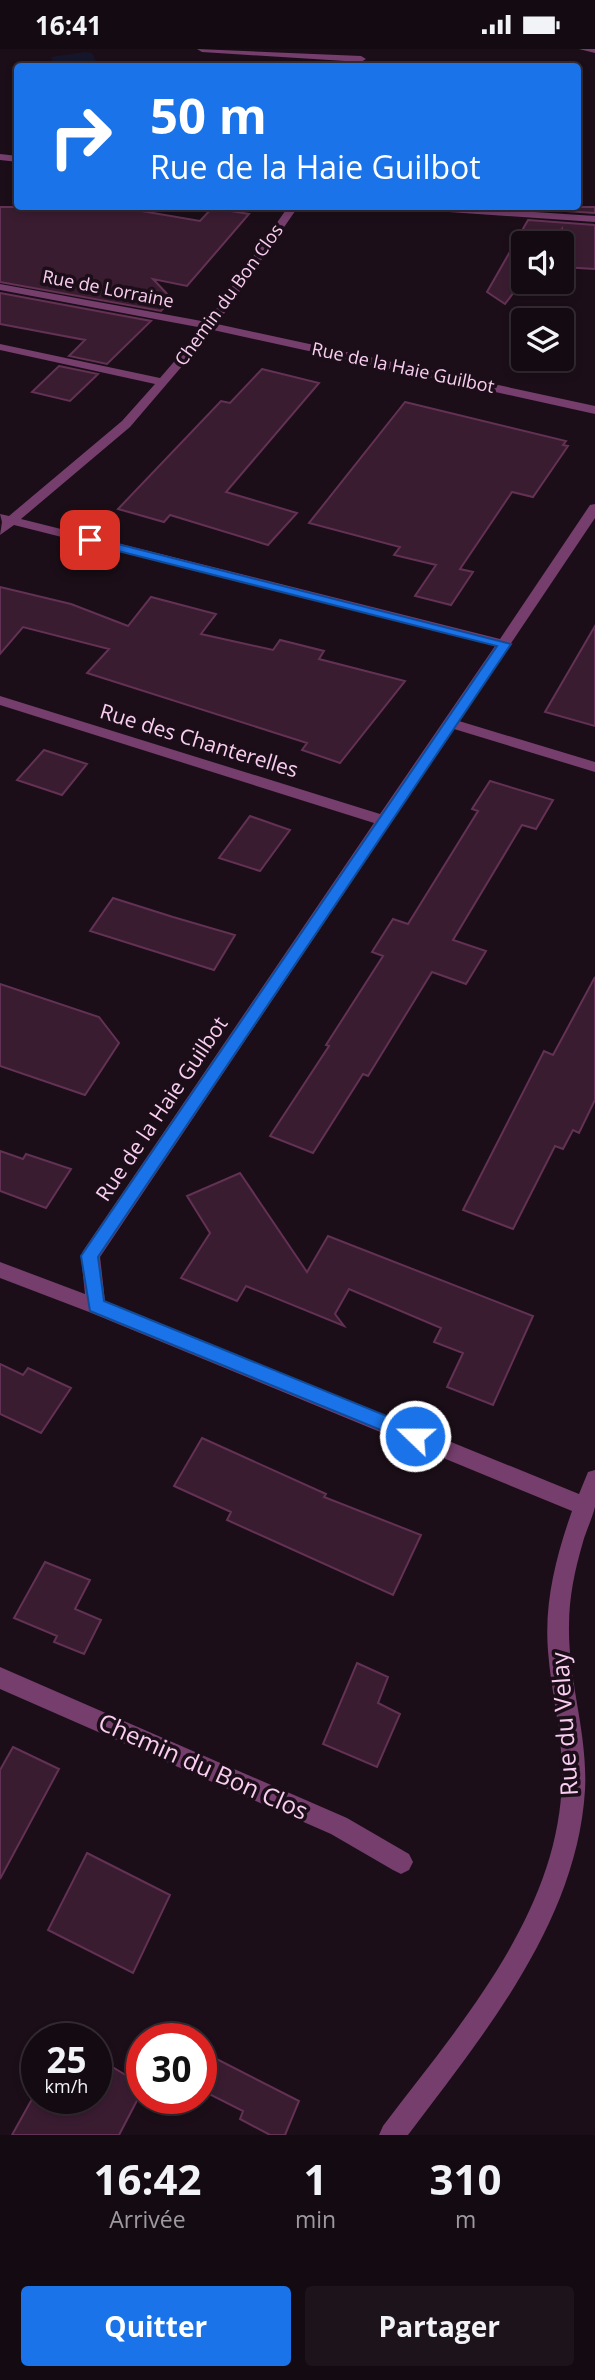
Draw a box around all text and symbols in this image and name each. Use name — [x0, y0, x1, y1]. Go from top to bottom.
text: 16:41 — [35, 7, 102, 43]
text: 50 m — [150, 82, 267, 148]
icon: right — [35, 91, 126, 182]
text: Rue de la Haie Guilbot — [150, 145, 481, 188]
street label: Chemin du Bon Clos — [169, 219, 288, 370]
map controls — [511, 231, 574, 371]
button: sound — [511, 231, 574, 294]
street label: Rue de Lorraine — [40, 264, 176, 313]
button: layers — [511, 308, 574, 371]
street label: Rue de la Haie Guilbot — [310, 336, 497, 398]
pin — [60, 510, 120, 570]
icon: arrive — [71, 521, 109, 559]
street label: Rue des Chanterelles — [97, 697, 302, 784]
street label: Rue de la Haie Guilbot — [89, 1011, 233, 1206]
position arrow — [378, 1399, 452, 1473]
street label: Rue du Velay — [542, 1650, 585, 1797]
street label: Chemin du Bon Clos — [94, 1705, 314, 1827]
speed limit sign: 30 — [126, 2023, 217, 2114]
text: 25 — [46, 2036, 87, 2083]
text: km/h — [45, 2074, 88, 2098]
text: 16:42 — [93, 2150, 201, 2207]
text: 1 — [303, 2150, 328, 2207]
text: 310 — [430, 2150, 502, 2207]
text: Arrivée — [109, 2203, 186, 2235]
text: min — [295, 2203, 336, 2235]
text: m — [455, 2203, 476, 2235]
button: Quitter — [21, 2286, 291, 2366]
button: Partager — [305, 2286, 574, 2366]

